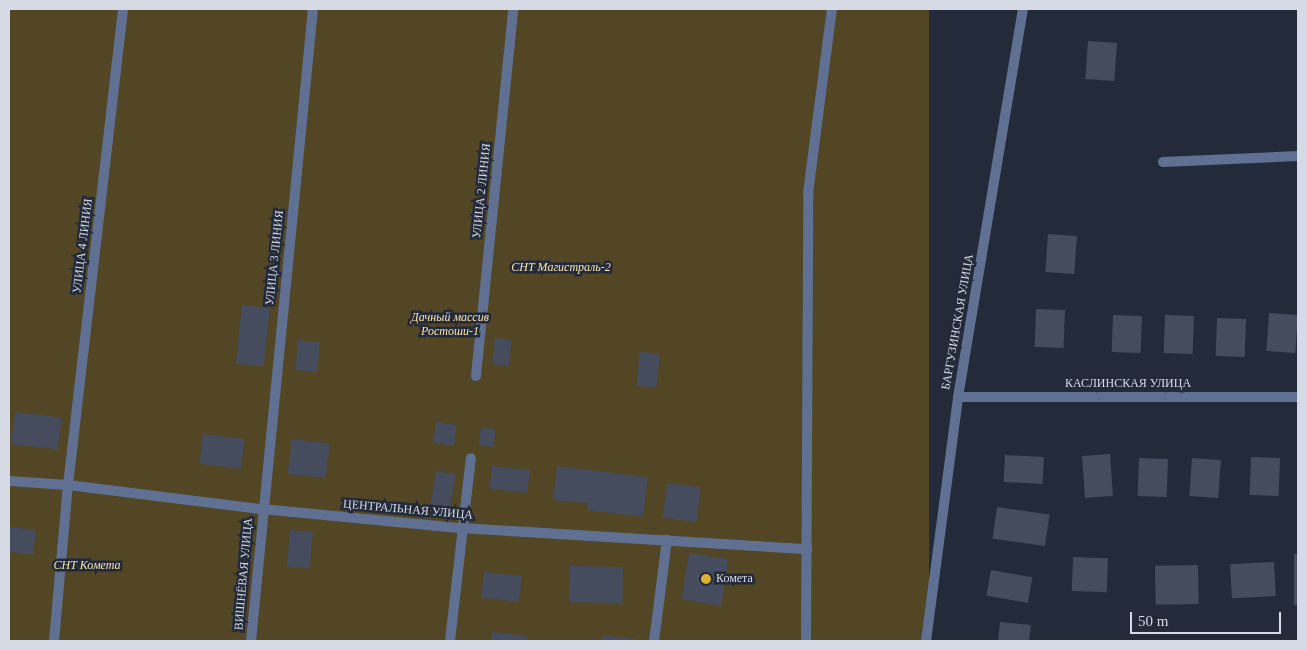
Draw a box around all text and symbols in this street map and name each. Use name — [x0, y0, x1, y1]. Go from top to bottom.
street label: УЛИЦА 2 ЛИНИЯ — [470, 143, 494, 239]
street label: УЛИЦА 4 ЛИНИЯ — [70, 198, 96, 294]
street label: УЛИЦА 3 ЛИНИЯ — [263, 210, 287, 306]
street label: БАРГУЗИНСКАЯ УЛИЦА — [939, 253, 977, 391]
park label: СНТ Магистраль-2 — [511, 261, 611, 275]
park label: Дачный массив Ростоши-1 — [411, 311, 489, 339]
street label: КАСЛИНСКАЯ УЛИЦА — [1065, 377, 1191, 391]
street label: ЦЕНТРАЛЬНАЯ УЛИЦА — [342, 497, 474, 523]
street label: ВИШНЁВАЯ УЛИЦА — [232, 517, 256, 631]
park label: СНТ Комета — [53, 559, 121, 573]
place label: Комета — [716, 572, 753, 586]
marker: Комета — [700, 573, 712, 585]
scale bar — [1132, 602, 1283, 634]
text: 50 m — [1138, 613, 1168, 629]

